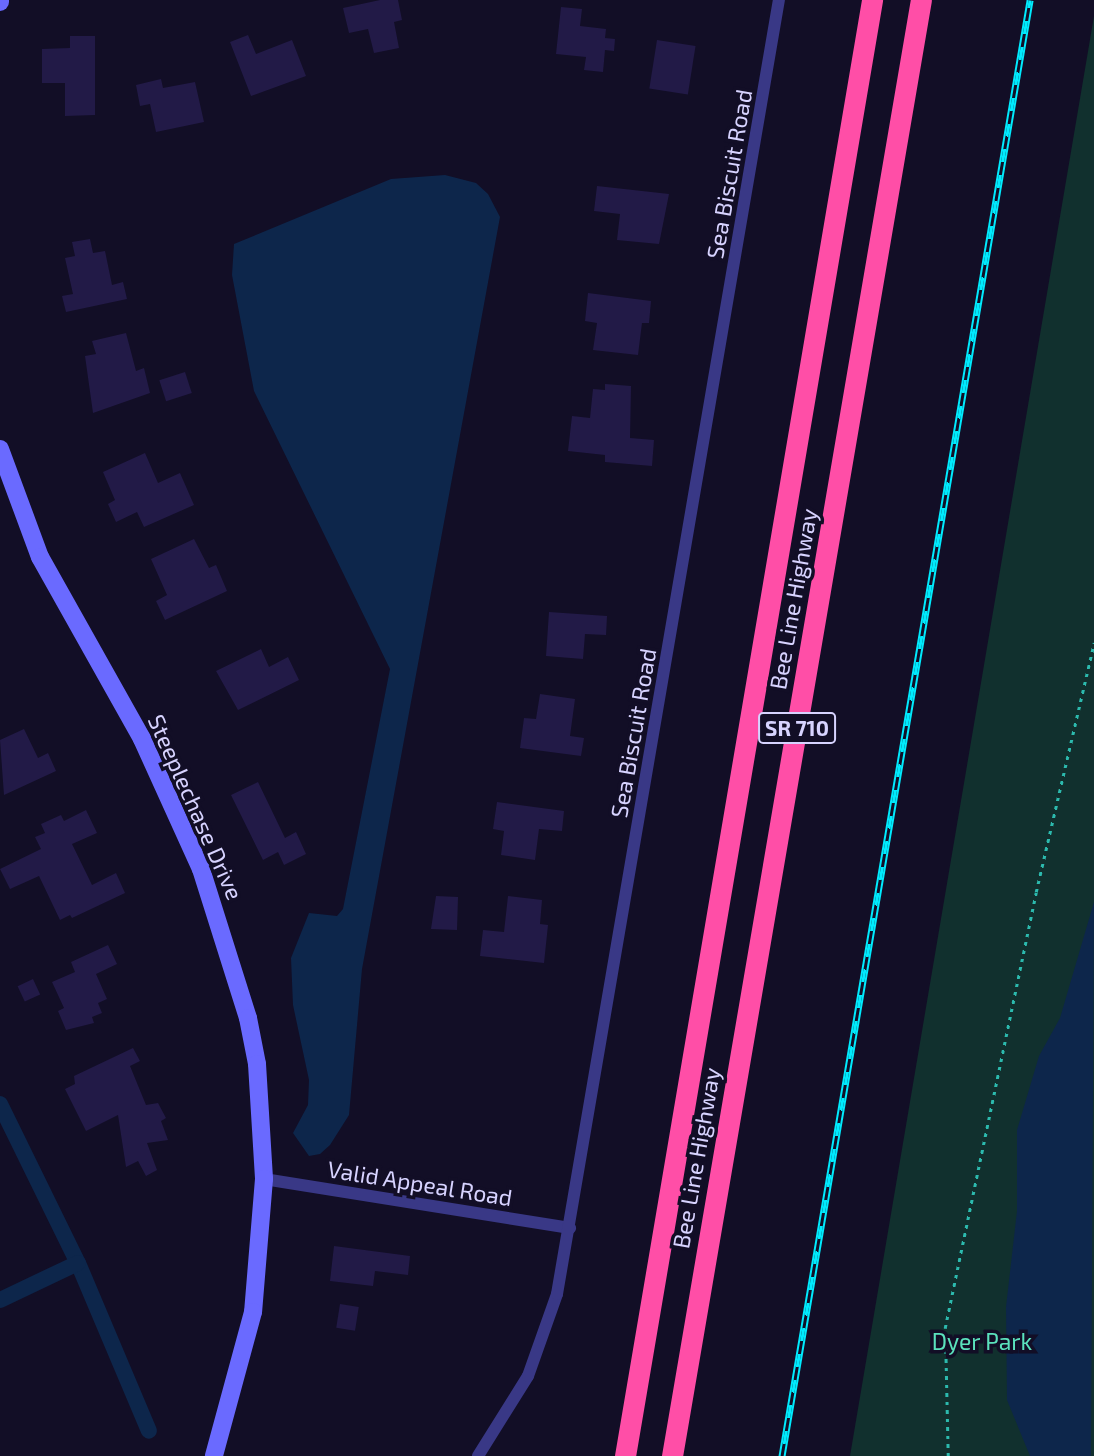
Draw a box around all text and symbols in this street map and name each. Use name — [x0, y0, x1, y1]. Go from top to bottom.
street label: Sea Biscuit Road — [701, 87, 757, 261]
street label: Bee Line Highway — [763, 506, 823, 692]
street label: Sea Biscuit Road — [605, 646, 661, 820]
street label: Steeplechase Drive — [143, 710, 249, 904]
road number: SR 710 — [757, 710, 837, 746]
street label: Bee Line Highway — [666, 1065, 726, 1251]
street label: Valid Appeal Road — [325, 1155, 515, 1211]
park label: Dyer Park — [931, 1327, 1033, 1355]

